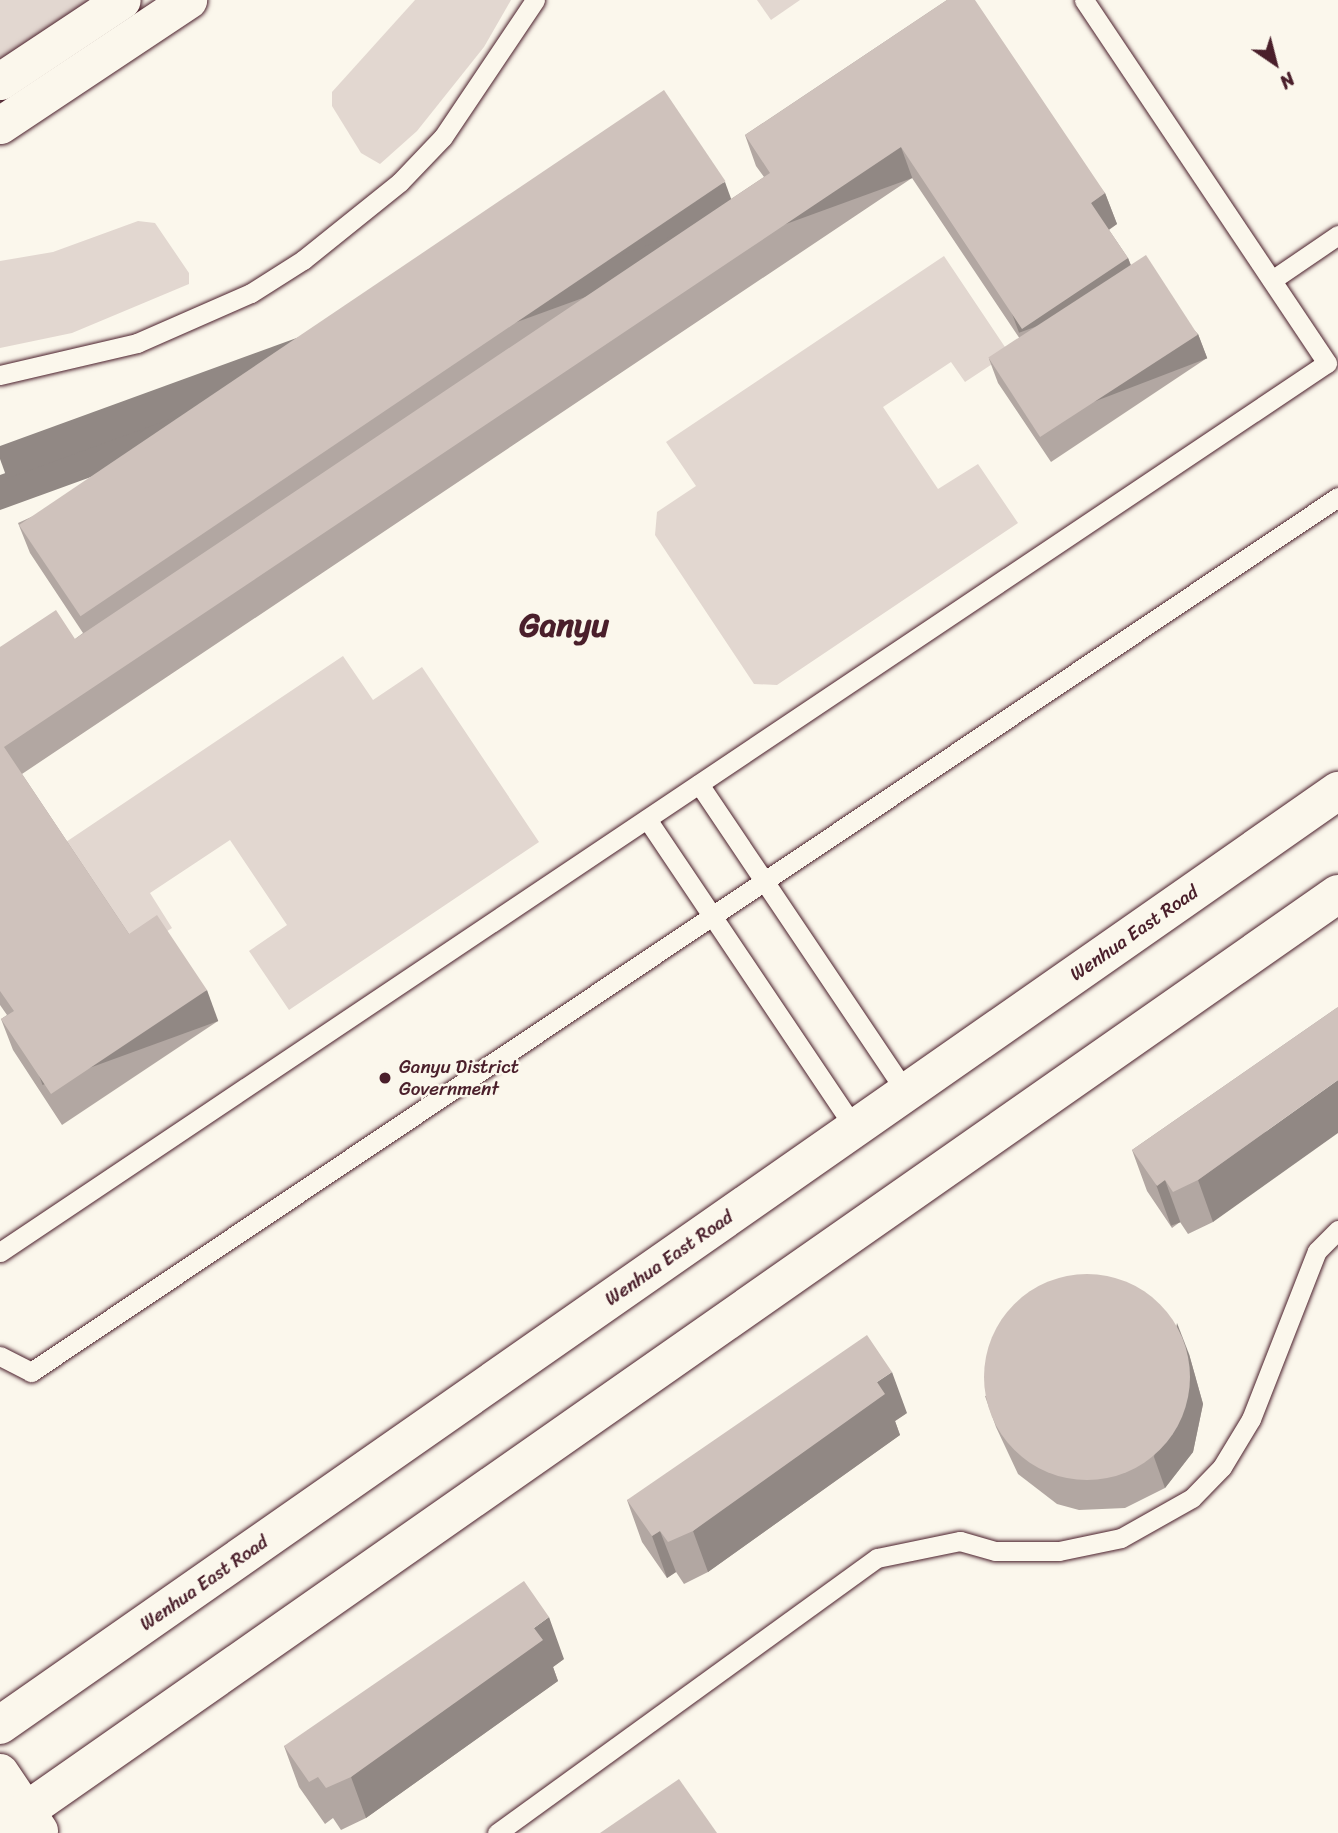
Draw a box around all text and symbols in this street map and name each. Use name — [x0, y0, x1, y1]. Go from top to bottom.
north arrow — [1240, 28, 1310, 98]
text: N — [1272, 63, 1302, 98]
district label: Ganyu — [519, 606, 609, 646]
street label: Wenhua East Road — [1065, 880, 1203, 986]
place label: Ganyu District Government — [399, 1056, 520, 1100]
marker: Ganyu District Government — [377, 1070, 393, 1086]
street label: Wenhua East Road — [600, 1205, 738, 1311]
street label: Wenhua East Road — [135, 1530, 273, 1636]

